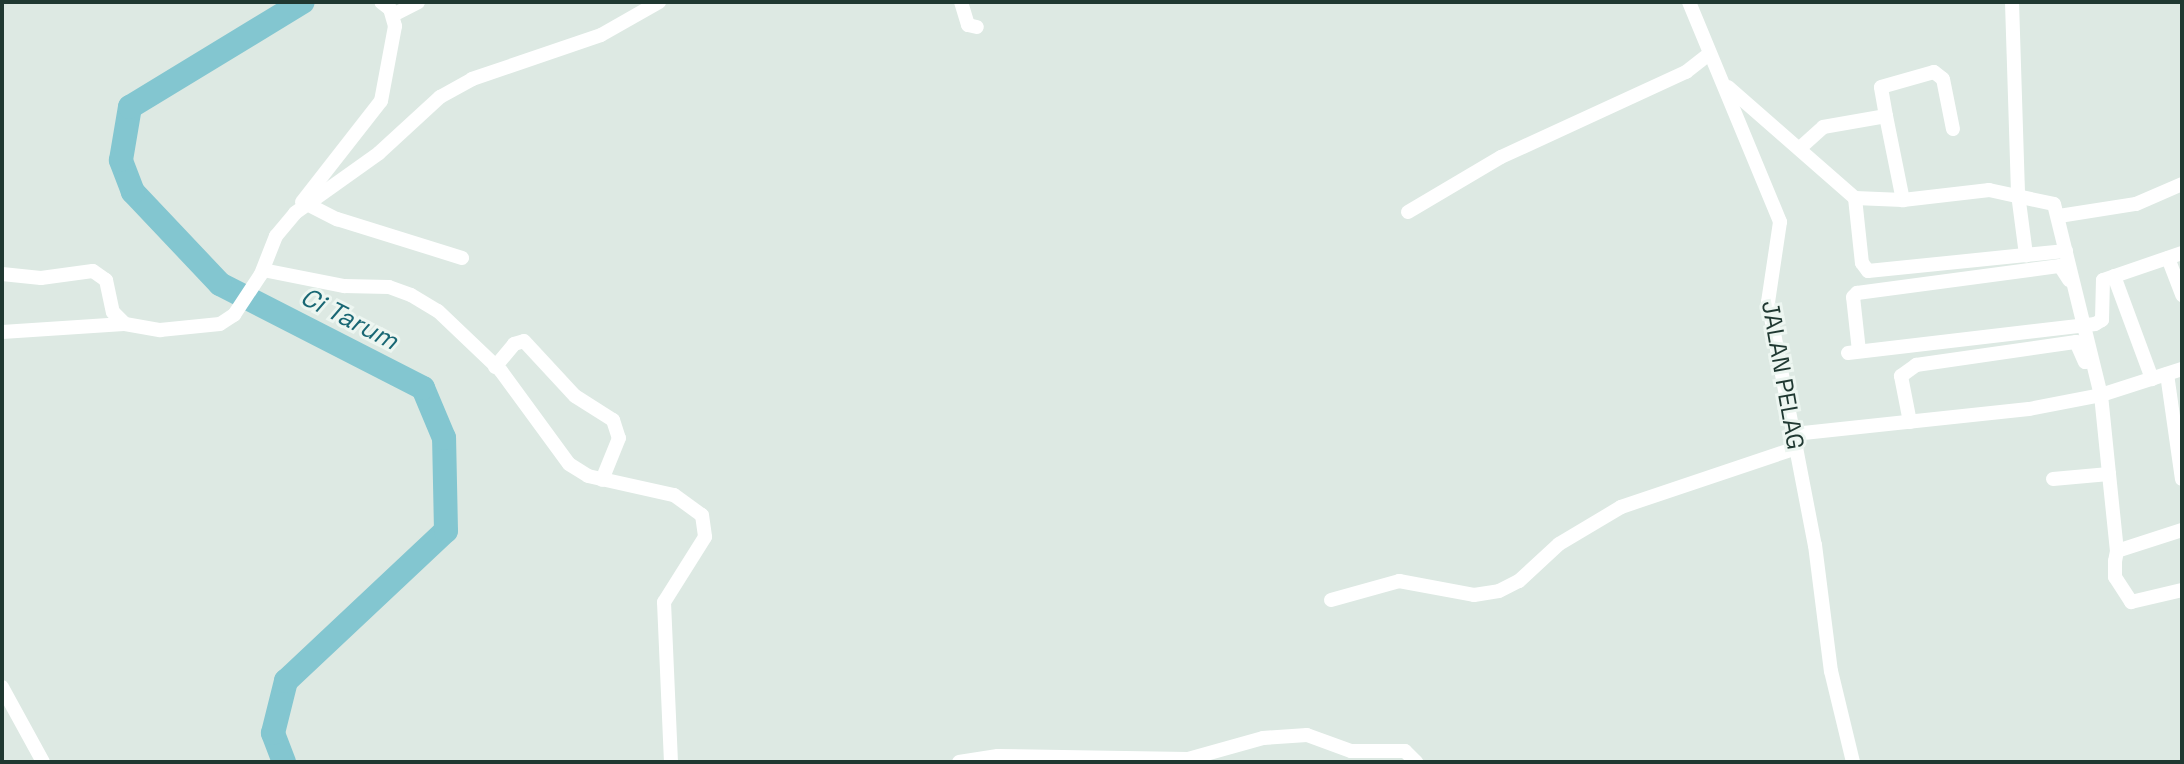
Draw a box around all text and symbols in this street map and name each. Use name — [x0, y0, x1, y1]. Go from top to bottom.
water label: Ci Tarum — [295, 281, 403, 357]
street label: JALAN PELAG — [1756, 298, 1810, 452]

